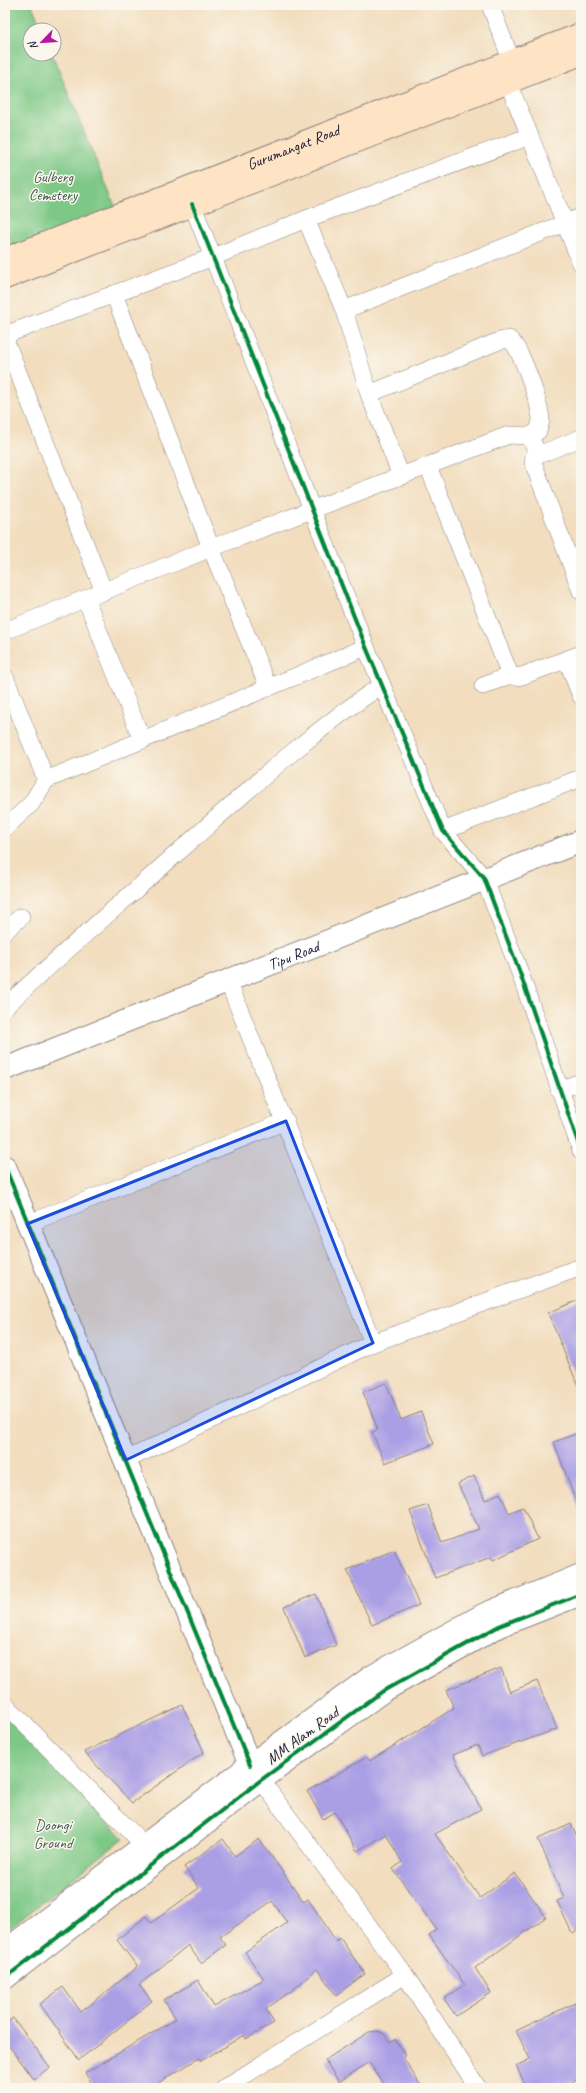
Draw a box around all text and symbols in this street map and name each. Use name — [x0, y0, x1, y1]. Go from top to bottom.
north arrow — [22, 22, 62, 62]
text: N — [24, 38, 41, 52]
street label: Gurumangat Road — [244, 119, 345, 175]
park label: Gulberg Cemetery — [29, 167, 79, 205]
street label: Tipu Road — [265, 936, 324, 975]
street label: MM Alam Road — [262, 1701, 345, 1769]
park label: Doongi Ground — [34, 1815, 75, 1853]

